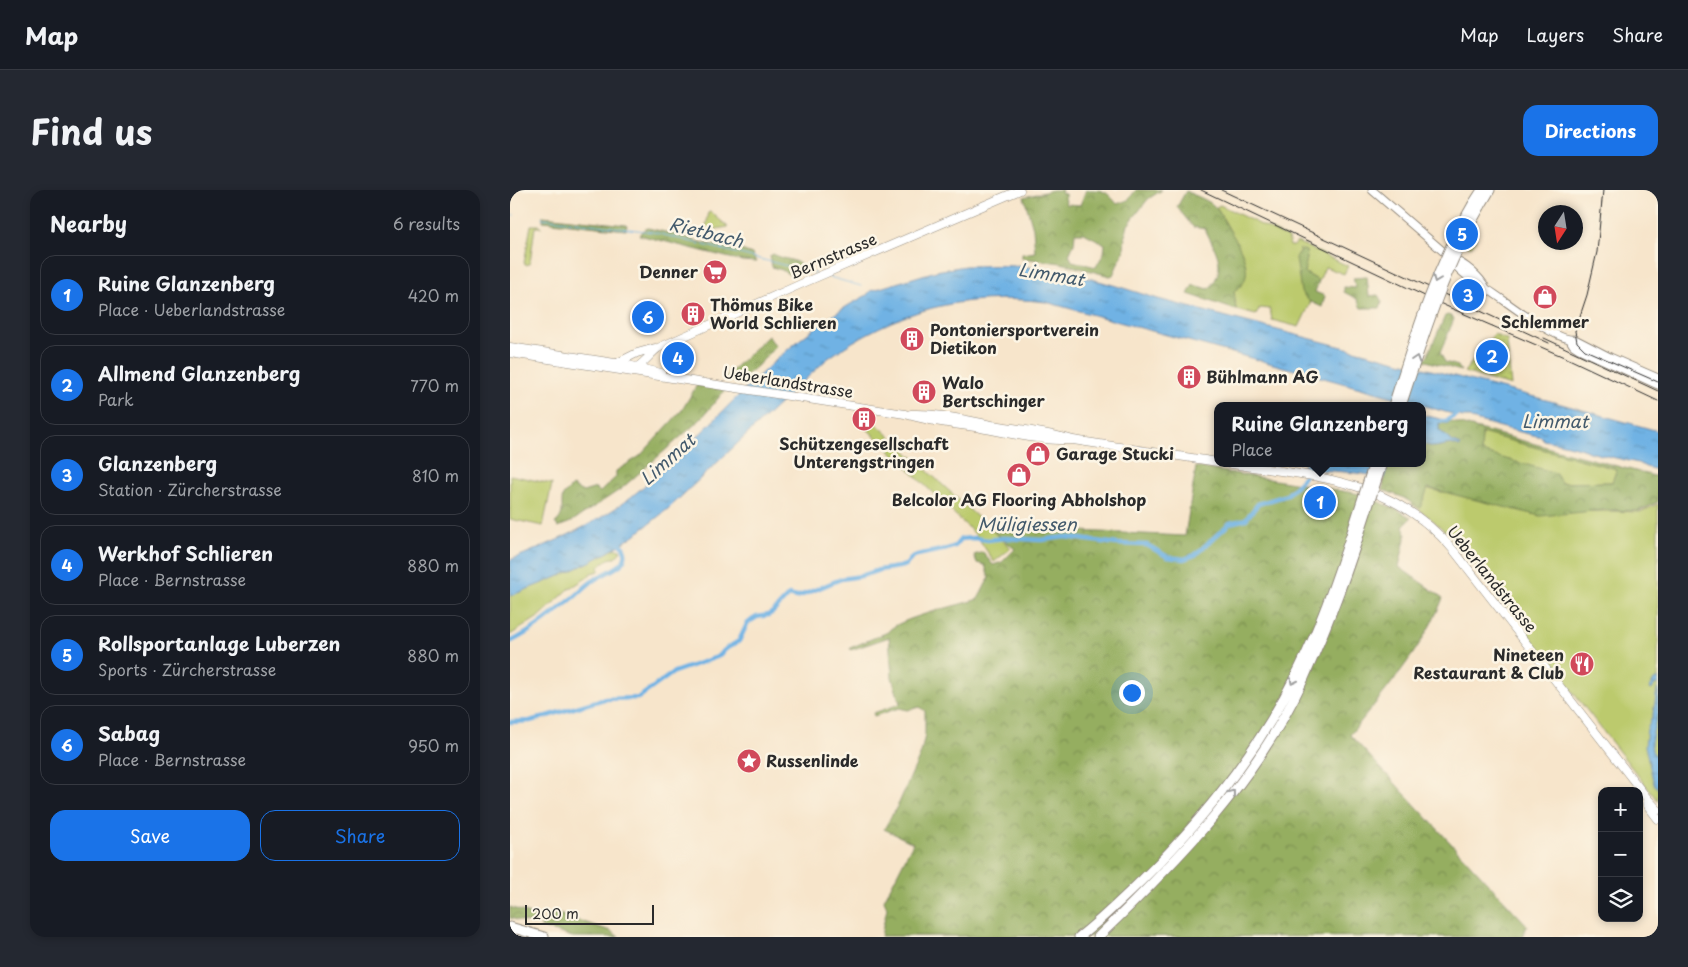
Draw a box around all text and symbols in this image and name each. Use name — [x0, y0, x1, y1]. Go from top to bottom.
text: Map — [25, 17, 78, 53]
text: Map — [1460, 21, 1499, 48]
text: Layers — [1527, 21, 1584, 48]
text: Share — [1612, 21, 1663, 48]
text: Find us — [30, 104, 152, 157]
button: Directions — [1523, 105, 1658, 156]
north arrow — [1538, 205, 1583, 250]
text: Nearby — [50, 207, 127, 239]
water label: Rietbach — [667, 209, 747, 254]
text: 6 results — [393, 211, 460, 235]
pin: 5 — [1446, 215, 1478, 253]
street label: Bernstrasse — [785, 226, 880, 284]
water label: Limmat — [1016, 255, 1088, 292]
place label: Denner — [639, 259, 699, 283]
supermarket icon: Denner — [702, 259, 728, 285]
text: Ruine Glanzenberg — [98, 269, 275, 297]
one-way arrow — [1432, 274, 1442, 283]
pin: 3 — [1452, 276, 1484, 314]
text: 1 — [63, 283, 71, 307]
text: 420 m — [408, 283, 459, 307]
shop icon: Schlemmer — [1532, 284, 1558, 310]
place label: Thömus Bike World Schlieren — [710, 292, 837, 334]
text: Place · Ueberlandstrasse — [98, 297, 285, 321]
pin: 6 — [632, 298, 664, 336]
building icon: Thömus Bike World Schlieren — [680, 301, 706, 327]
place label: Schlemmer — [1501, 309, 1590, 333]
place label: Pontoniersportverein Dietikon — [930, 317, 1099, 359]
building icon: Pontoniersportverein Dietikon — [899, 326, 925, 352]
pin: 2 — [1476, 337, 1508, 375]
pin: 4 — [662, 339, 694, 377]
one-way arrow — [1411, 356, 1421, 364]
text: Allmend Glanzenberg — [98, 359, 300, 387]
street label: Ueberlandstrasse — [721, 359, 855, 403]
building icon: Bühlmann AG — [1176, 364, 1202, 390]
place label: Bühlmann AG — [1206, 364, 1319, 388]
place label: Walo Bertschinger — [942, 370, 1045, 412]
text: 2 — [61, 373, 73, 397]
text: 770 m — [410, 373, 459, 397]
building icon: Walo Bertschinger — [911, 379, 937, 405]
text: Park — [98, 387, 134, 411]
popup — [1214, 402, 1426, 467]
building icon: Schützengesellschaft Unterengstringen — [851, 406, 877, 432]
water label: Limmat — [1522, 407, 1590, 434]
text: Ruine Glanzenberg — [1232, 409, 1408, 437]
water label: Limmat — [633, 425, 702, 491]
place label: Schützengesellschaft Unterengstringen — [779, 431, 949, 473]
text: Place — [1232, 437, 1272, 461]
shop icon: Garage Stucki — [1025, 441, 1051, 467]
place label: Garage Stucki — [1056, 441, 1174, 465]
text: Glanzenberg — [98, 449, 217, 477]
shop icon: Belcolor AG Flooring Abholshop — [1006, 462, 1032, 488]
text: 3 — [62, 463, 72, 487]
text: 810 m — [412, 463, 459, 487]
text: Station · Zürcherstrasse — [98, 477, 282, 501]
pin: 1 — [1304, 483, 1336, 521]
place label: Belcolor AG Flooring Abholshop — [892, 487, 1146, 511]
water label: Müligiessen — [978, 510, 1078, 537]
street label: Ueberlandstrasse — [1442, 520, 1544, 637]
text: Werkhof Schlieren — [98, 539, 273, 567]
text: 4 — [62, 553, 72, 577]
text: 880 m — [407, 553, 459, 577]
text: Place · Bernstrasse — [98, 567, 246, 591]
text: Rollsportanlage Luberzen — [98, 629, 340, 657]
place label: Nineteen Restaurant & Club — [1413, 642, 1564, 684]
text: 5 — [62, 643, 72, 667]
text: 880 m — [407, 643, 459, 667]
restaurant icon: Nineteen Restaurant & Club — [1569, 651, 1595, 677]
text: Sports · Zürcherstrasse — [98, 657, 276, 681]
one-way arrow — [1289, 676, 1299, 685]
your location — [1119, 680, 1145, 706]
text: Sabag — [98, 719, 160, 747]
text: 6 — [61, 733, 73, 757]
text: 950 m — [408, 733, 459, 757]
text: Place · Bernstrasse — [98, 747, 246, 771]
place icon: Russenlinde — [736, 748, 762, 774]
place label: Russenlinde — [766, 748, 859, 772]
map controls — [1598, 787, 1643, 922]
button: + — [1598, 787, 1643, 832]
one-way arrow — [1226, 789, 1235, 799]
button: Save — [50, 810, 250, 861]
button: Share — [260, 810, 460, 861]
button: − — [1598, 832, 1643, 877]
button: layers — [1598, 877, 1643, 922]
scale bar — [525, 902, 654, 925]
text: 200 m — [532, 903, 579, 924]

